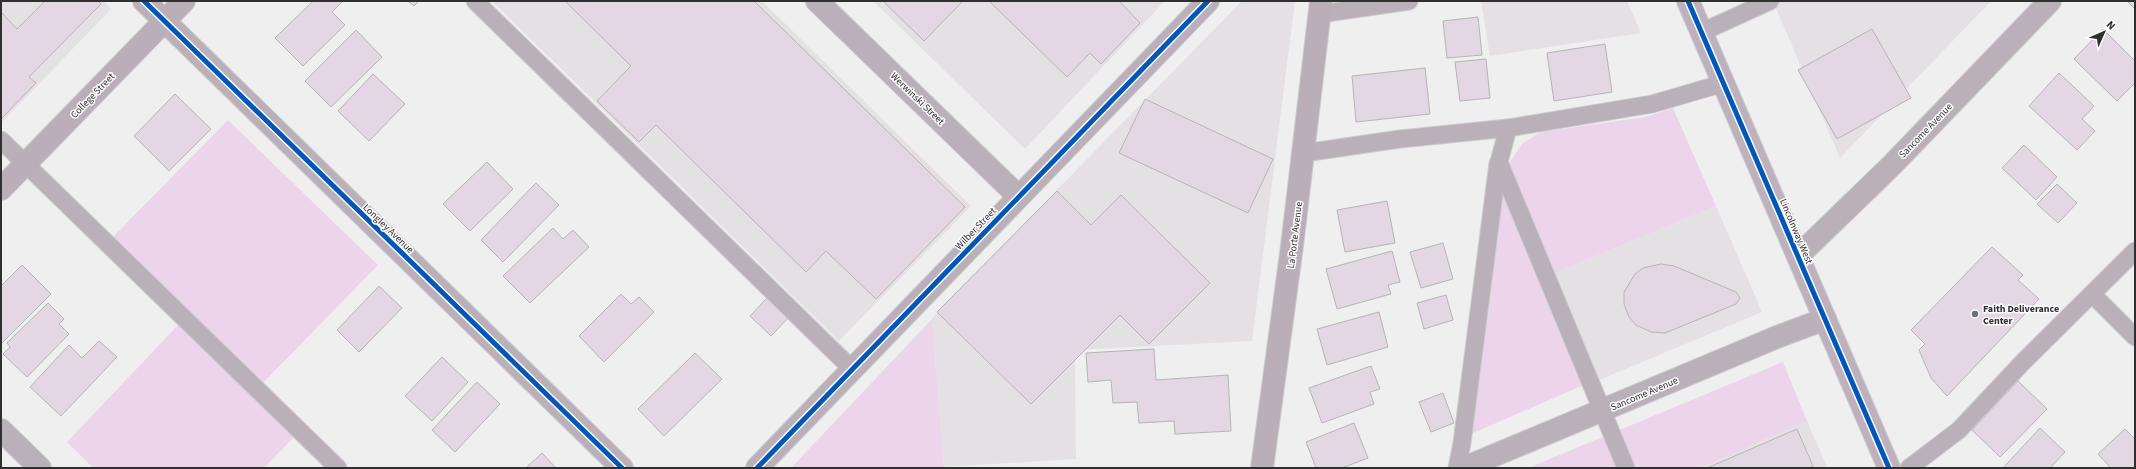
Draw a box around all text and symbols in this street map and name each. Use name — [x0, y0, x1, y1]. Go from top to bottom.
north arrow — [2084, 12, 2124, 52]
text: N — [2103, 17, 2119, 33]
street label: Werwinski Street — [887, 69, 948, 129]
street label: College Street — [68, 70, 118, 121]
street label: Sancome Avenue — [1896, 100, 1956, 161]
street label: Lincolnway West — [1776, 197, 1816, 267]
street label: Longley Avenue — [360, 201, 417, 257]
street label: La Porte Avenue — [1284, 201, 1306, 269]
street label: Wilber Street — [952, 204, 1000, 253]
place label: Faith Deliverance Center — [1983, 302, 2059, 328]
marker: Faith Deliverance Center — [1970, 309, 1980, 319]
street label: Sancome Avenue — [1609, 373, 1680, 414]

